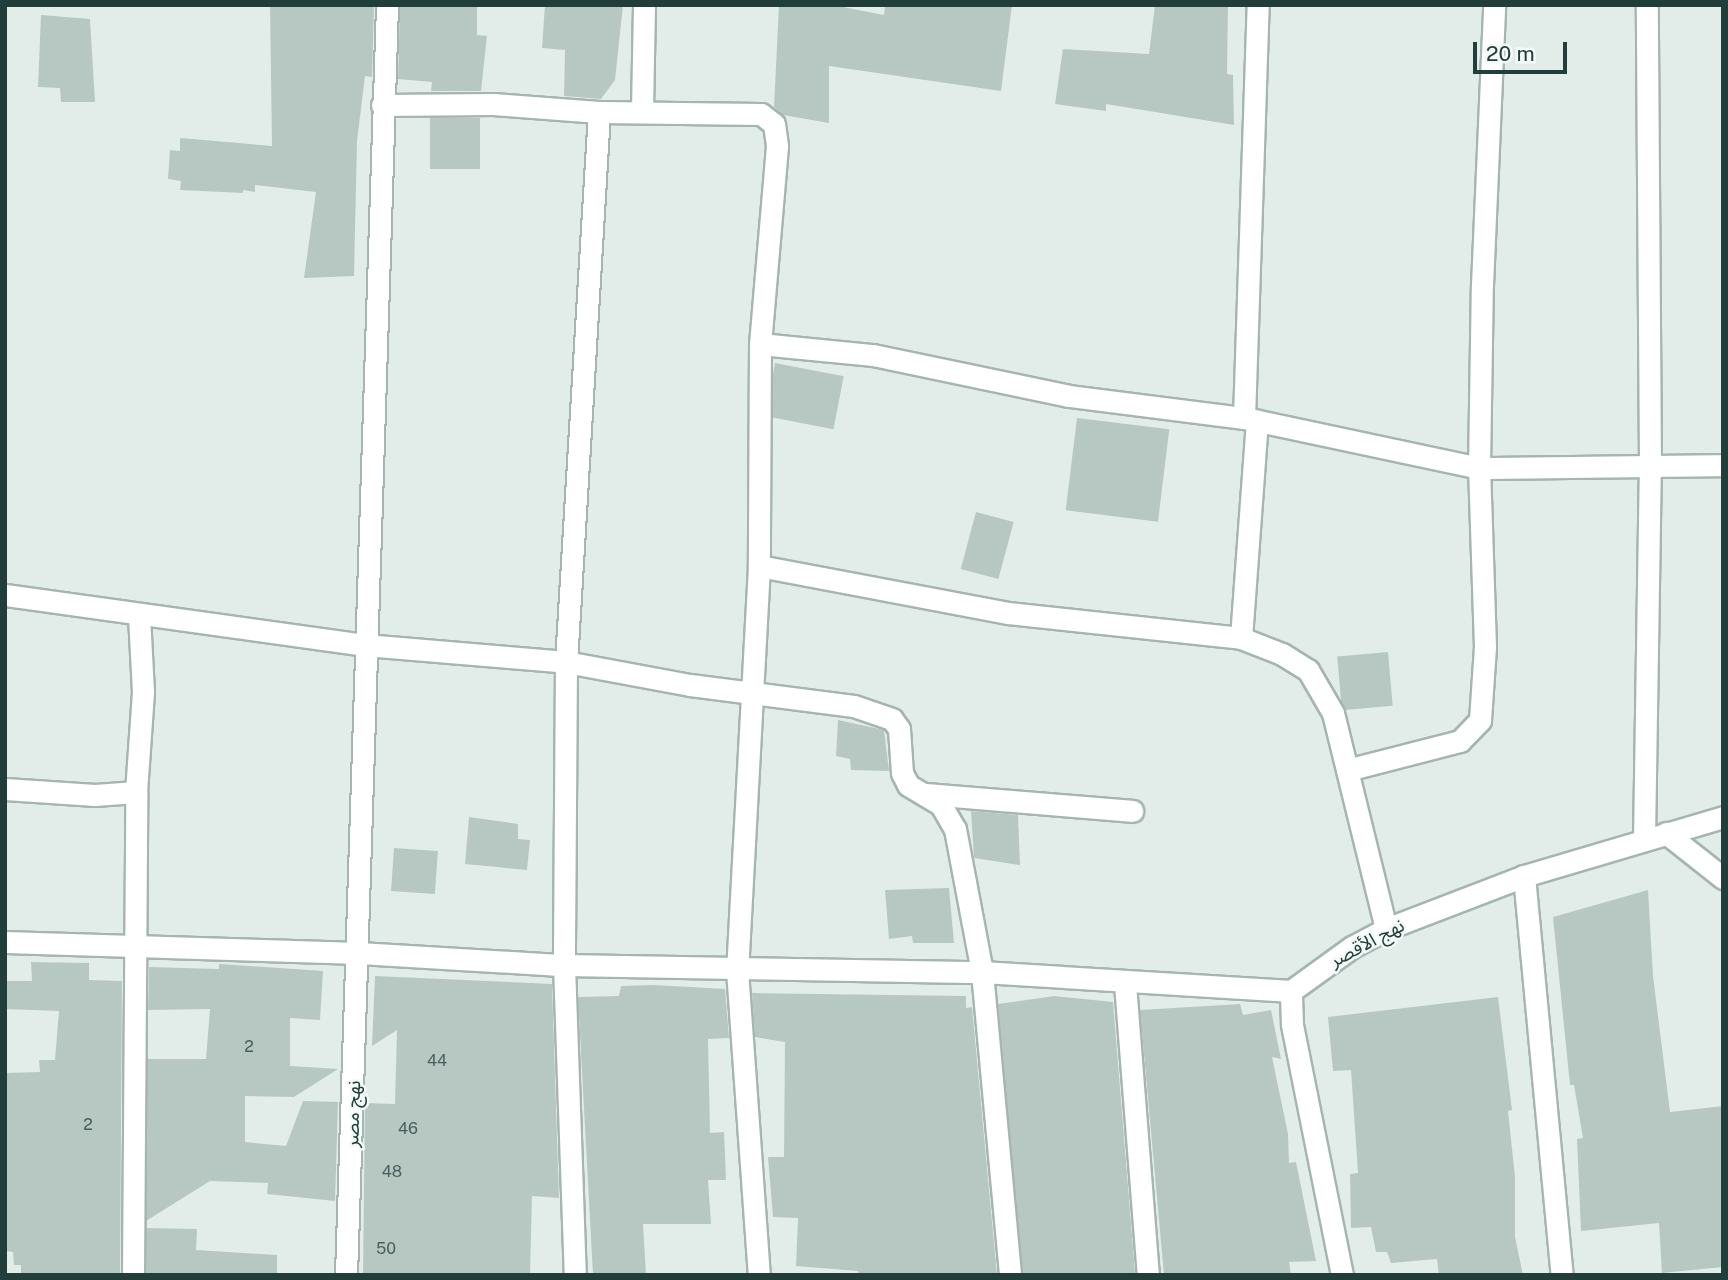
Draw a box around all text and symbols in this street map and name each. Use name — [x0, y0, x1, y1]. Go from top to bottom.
scale bar — [1476, 28, 1570, 72]
text: 20 m — [1486, 41, 1535, 66]
street label: نهج الأقصر — [1326, 914, 1408, 972]
house number: 2 — [244, 1037, 254, 1057]
house number: 44 — [427, 1051, 447, 1071]
street label: نهج مصر — [340, 1080, 366, 1148]
house number: 2 — [83, 1115, 93, 1135]
house number: 46 — [398, 1119, 418, 1139]
house number: 48 — [382, 1162, 402, 1182]
house number: 50 — [376, 1239, 396, 1259]

